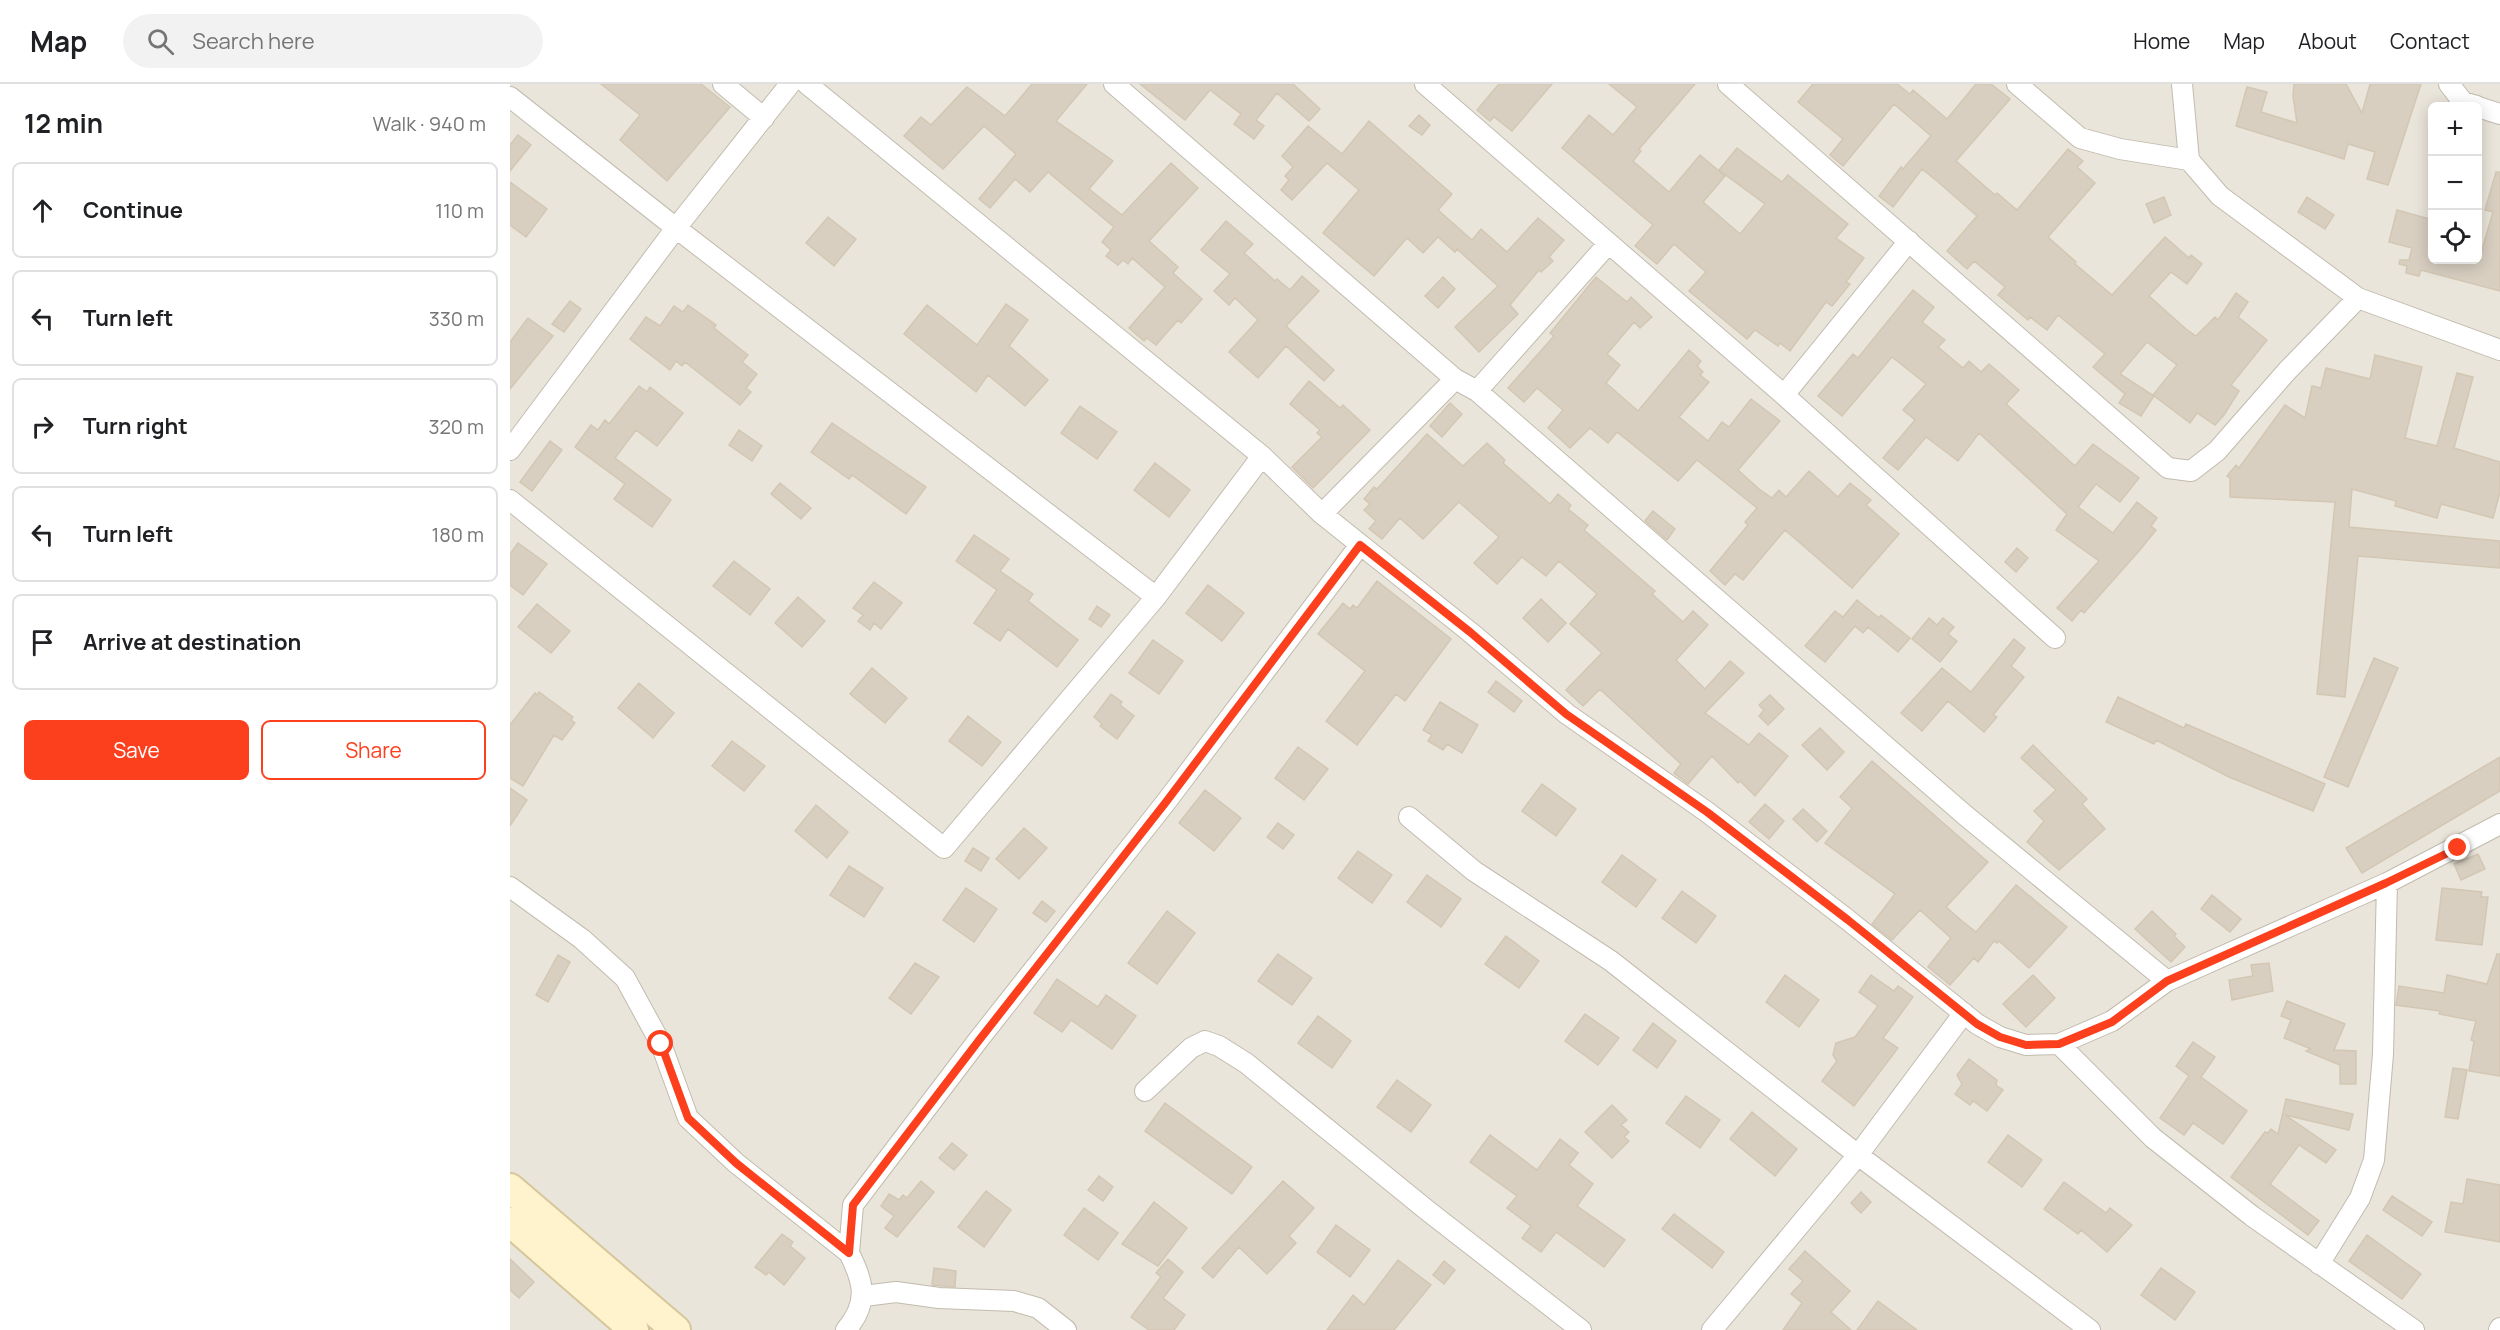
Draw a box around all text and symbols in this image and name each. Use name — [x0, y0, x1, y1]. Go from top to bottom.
search box — [123, 14, 543, 68]
text: Map — [30, 22, 87, 60]
icon: search — [144, 25, 177, 58]
text: Search here — [192, 26, 315, 56]
text: Home — [2133, 27, 2190, 55]
text: Map — [2223, 27, 2265, 55]
text: About — [2298, 27, 2357, 55]
text: Contact — [2390, 27, 2470, 55]
map controls — [2428, 102, 2482, 264]
button: + — [2428, 102, 2482, 156]
text: 12 min — [24, 105, 103, 141]
text: Walk · 940 m — [373, 110, 486, 137]
button: − — [2428, 156, 2482, 210]
icon: ahead — [26, 194, 59, 227]
text: Continue — [83, 195, 183, 225]
text: 110 m — [435, 197, 484, 224]
button: locate — [2428, 210, 2482, 264]
icon: left — [26, 302, 59, 335]
text: Turn left — [83, 303, 173, 333]
text: 330 m — [429, 305, 484, 332]
icon: right — [26, 410, 59, 443]
text: Turn right — [83, 411, 188, 441]
text: 320 m — [428, 413, 484, 440]
icon: left — [26, 518, 59, 551]
text: Turn left — [83, 519, 173, 549]
text: 180 m — [431, 521, 484, 548]
icon: arrive — [26, 626, 59, 659]
text: Arrive at destination — [83, 627, 301, 657]
button: Save — [24, 720, 249, 780]
button: Share — [261, 720, 486, 780]
route end — [2444, 834, 2470, 860]
route start — [647, 1030, 673, 1056]

